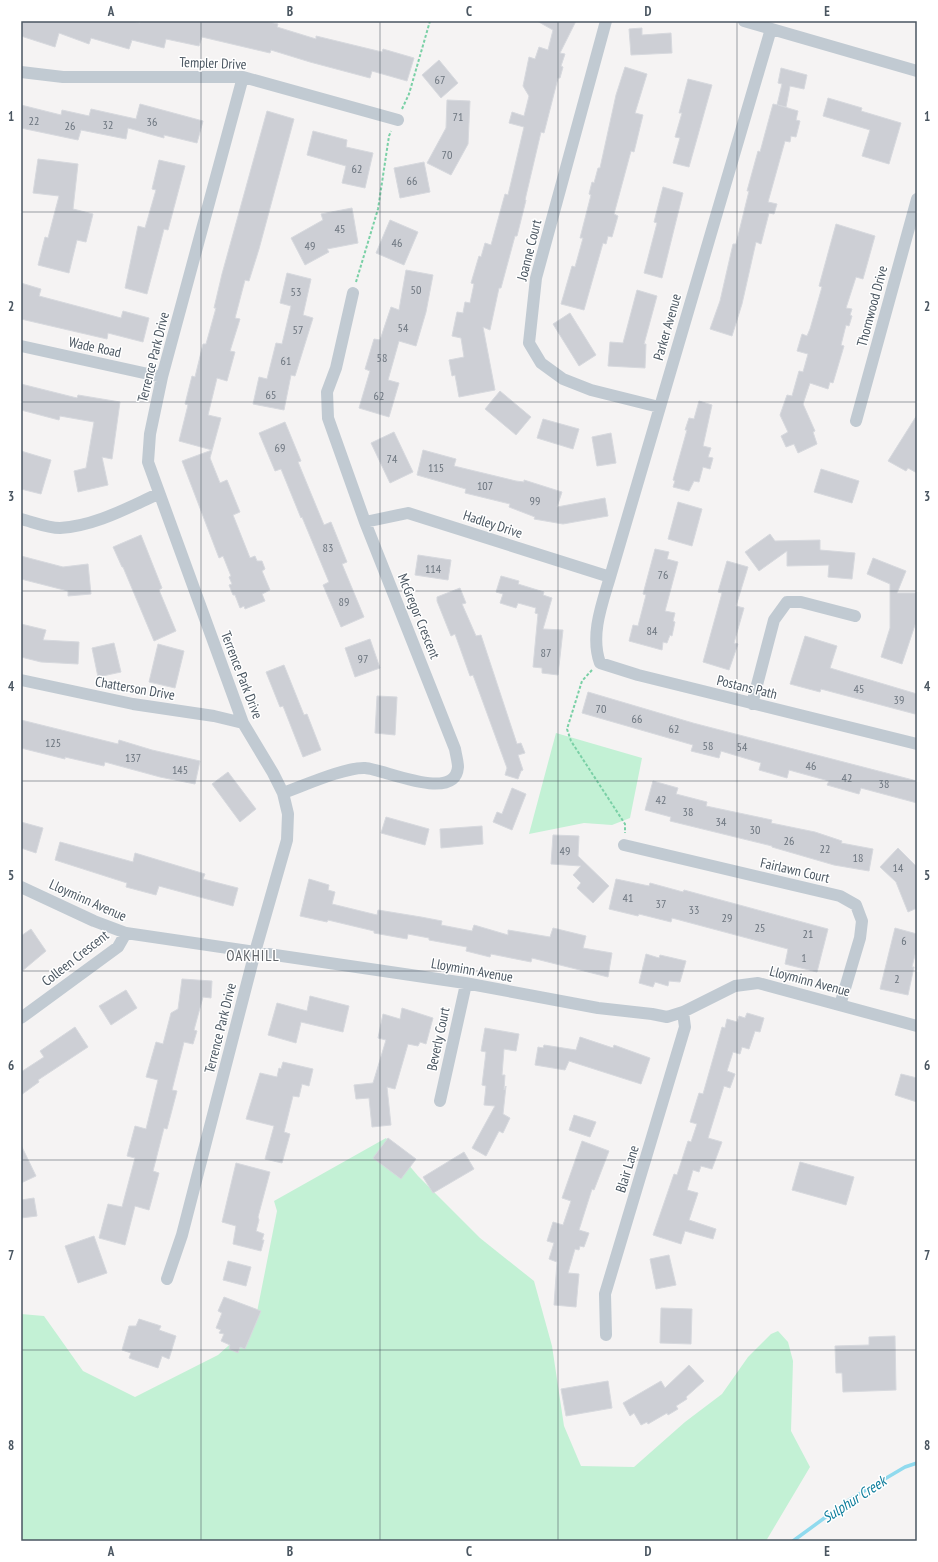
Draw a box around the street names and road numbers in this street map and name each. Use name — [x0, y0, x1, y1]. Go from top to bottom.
street label: Templer Drive — [179, 53, 247, 73]
street label: Joanne Court — [512, 217, 545, 283]
street label: Thornwood Drive — [853, 263, 892, 348]
street label: Parker Avenue — [649, 291, 685, 362]
street label: Terrence Park Drive — [133, 310, 173, 404]
street label: Wade Road — [67, 333, 123, 361]
street label: Hadley Drive — [461, 506, 525, 542]
street label: McGregor Crescent — [394, 571, 444, 661]
street label: Terrence Park Drive — [217, 629, 267, 722]
street label: Postans Path — [715, 671, 779, 703]
street label: Chatterson Drive — [94, 672, 177, 704]
street label: Fairlawn Court — [759, 853, 832, 887]
street label: Lloyminn Avenue — [47, 875, 130, 925]
street label: Colleen Crescent — [38, 926, 112, 990]
street label: Lloyminn Avenue — [430, 954, 514, 986]
street label: Lloyminn Avenue — [768, 962, 852, 1000]
street label: Terrence Park Drive — [200, 981, 240, 1075]
street label: Beverly Court — [422, 1005, 454, 1072]
street label: Blair Lane — [611, 1143, 643, 1195]

